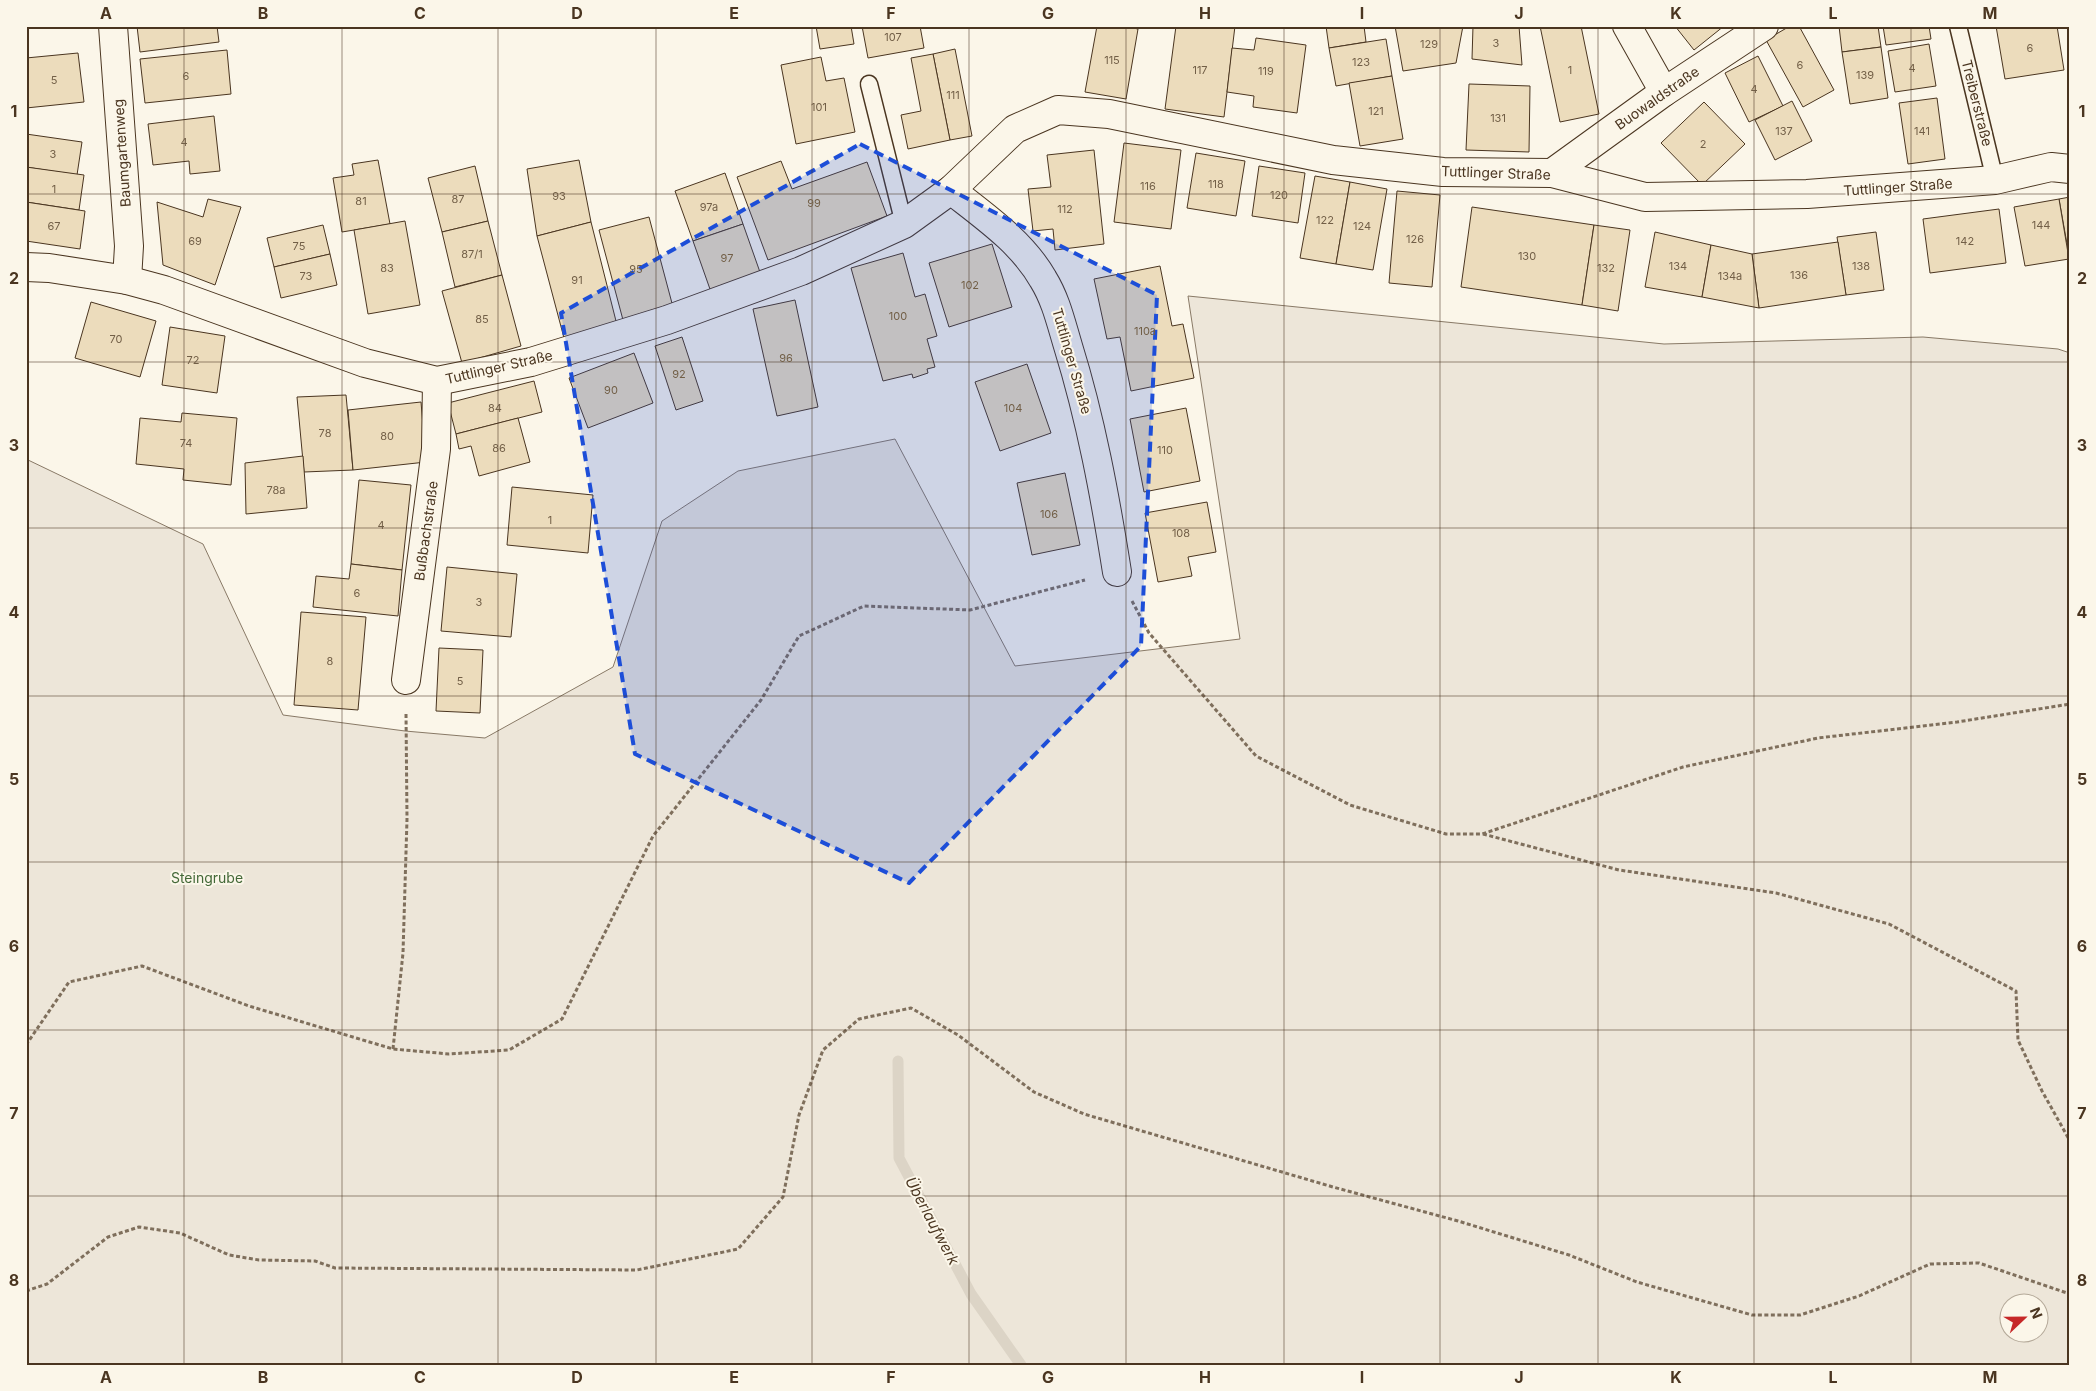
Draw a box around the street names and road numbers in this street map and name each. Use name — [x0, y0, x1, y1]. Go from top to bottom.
street label: Treiberstraße — [1959, 58, 1996, 148]
street label: Buowaldstraße — [1611, 62, 1702, 133]
street label: Baumgartenweg — [109, 98, 134, 208]
street label: Tuttlinger Straße — [1441, 162, 1551, 183]
street label: Tuttlinger Straße — [1843, 174, 1953, 199]
street label: Tuttlinger Straße — [1049, 306, 1096, 416]
street label: Tuttlinger Straße — [444, 346, 554, 387]
street label: Bußbachstraße — [410, 480, 441, 582]

